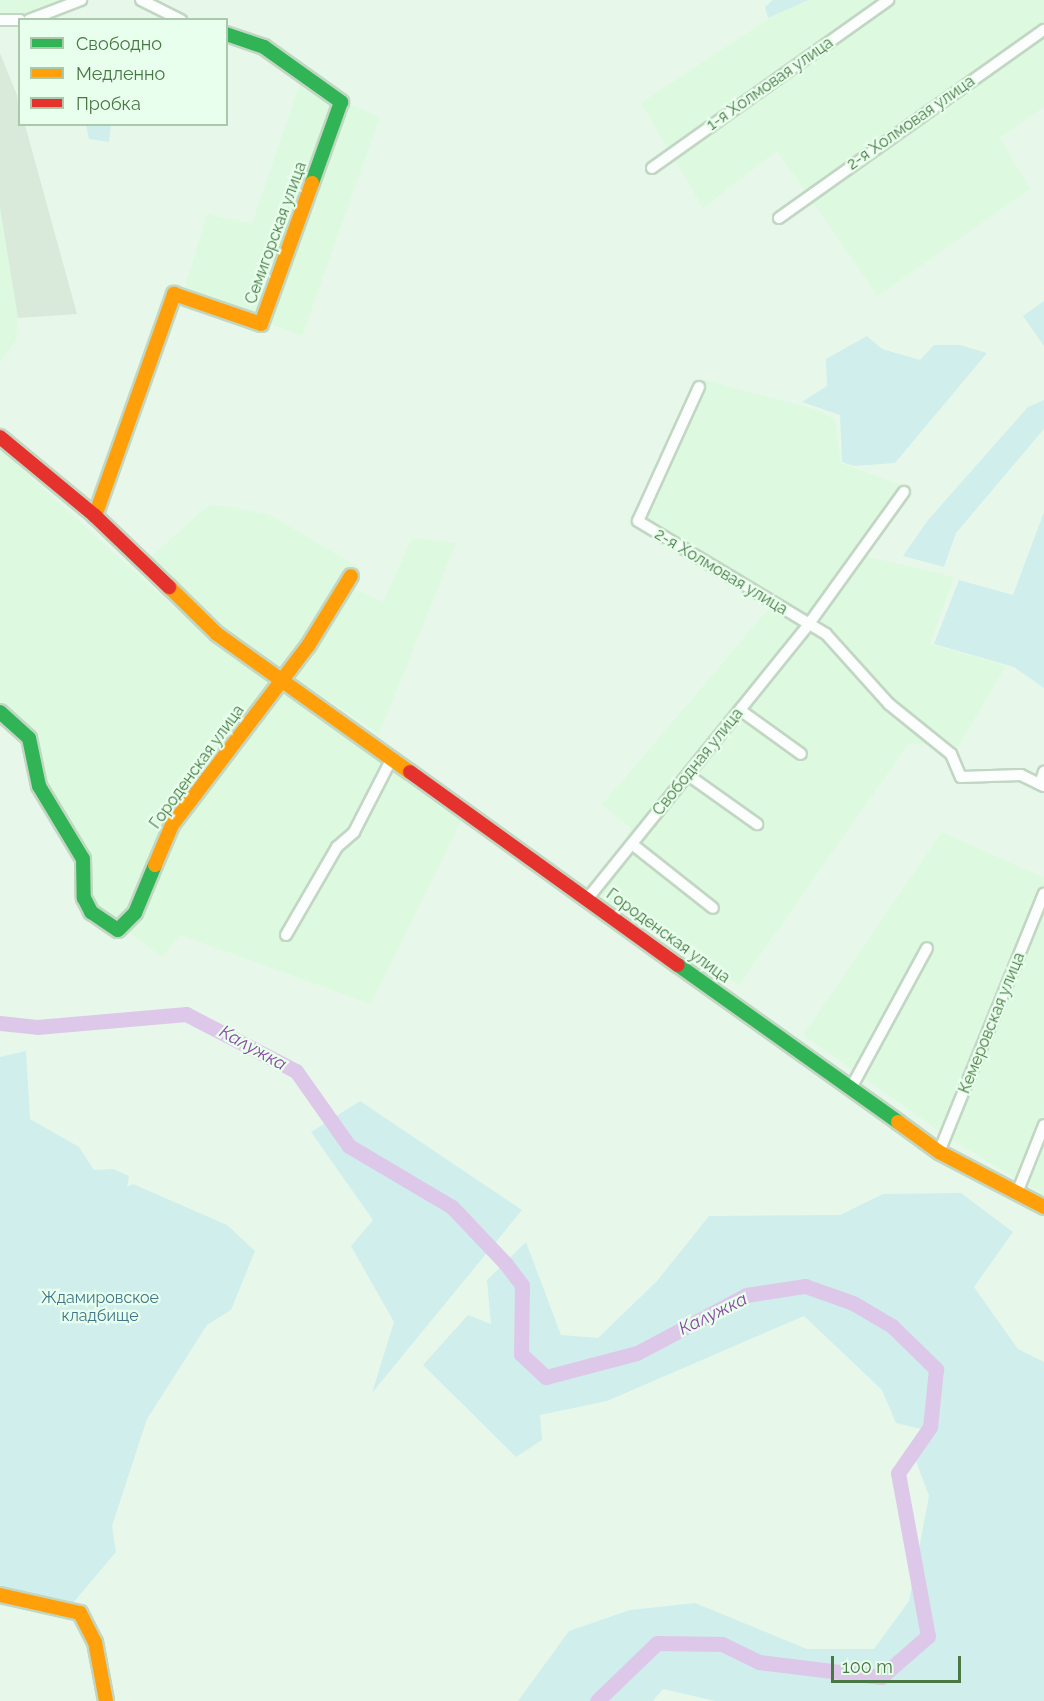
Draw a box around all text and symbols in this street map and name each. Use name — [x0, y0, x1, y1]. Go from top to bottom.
legend — [18, 18, 228, 126]
text: Свободно — [76, 33, 162, 54]
street label: 1-я Холмовая улица — [703, 33, 837, 135]
text: Медленно — [76, 63, 165, 84]
street label: 2-я Холмовая улица — [843, 72, 979, 174]
text: Пробка — [76, 93, 141, 114]
street label: Семигорская улица — [241, 159, 311, 307]
street label: 2-я Холмовая улица — [651, 525, 791, 619]
street label: Городенская улица — [146, 701, 248, 833]
street label: Свободная улица — [649, 704, 747, 820]
street label: Городенская улица — [602, 885, 734, 987]
street label: Кемеровская улица — [955, 949, 1029, 1097]
water label: Калужка — [216, 1021, 290, 1075]
park label: Ждамировское кладбище — [41, 1288, 159, 1326]
water label: Калужка — [675, 1288, 751, 1340]
scale bar — [834, 1644, 964, 1682]
text: 100 m — [842, 1656, 893, 1677]

